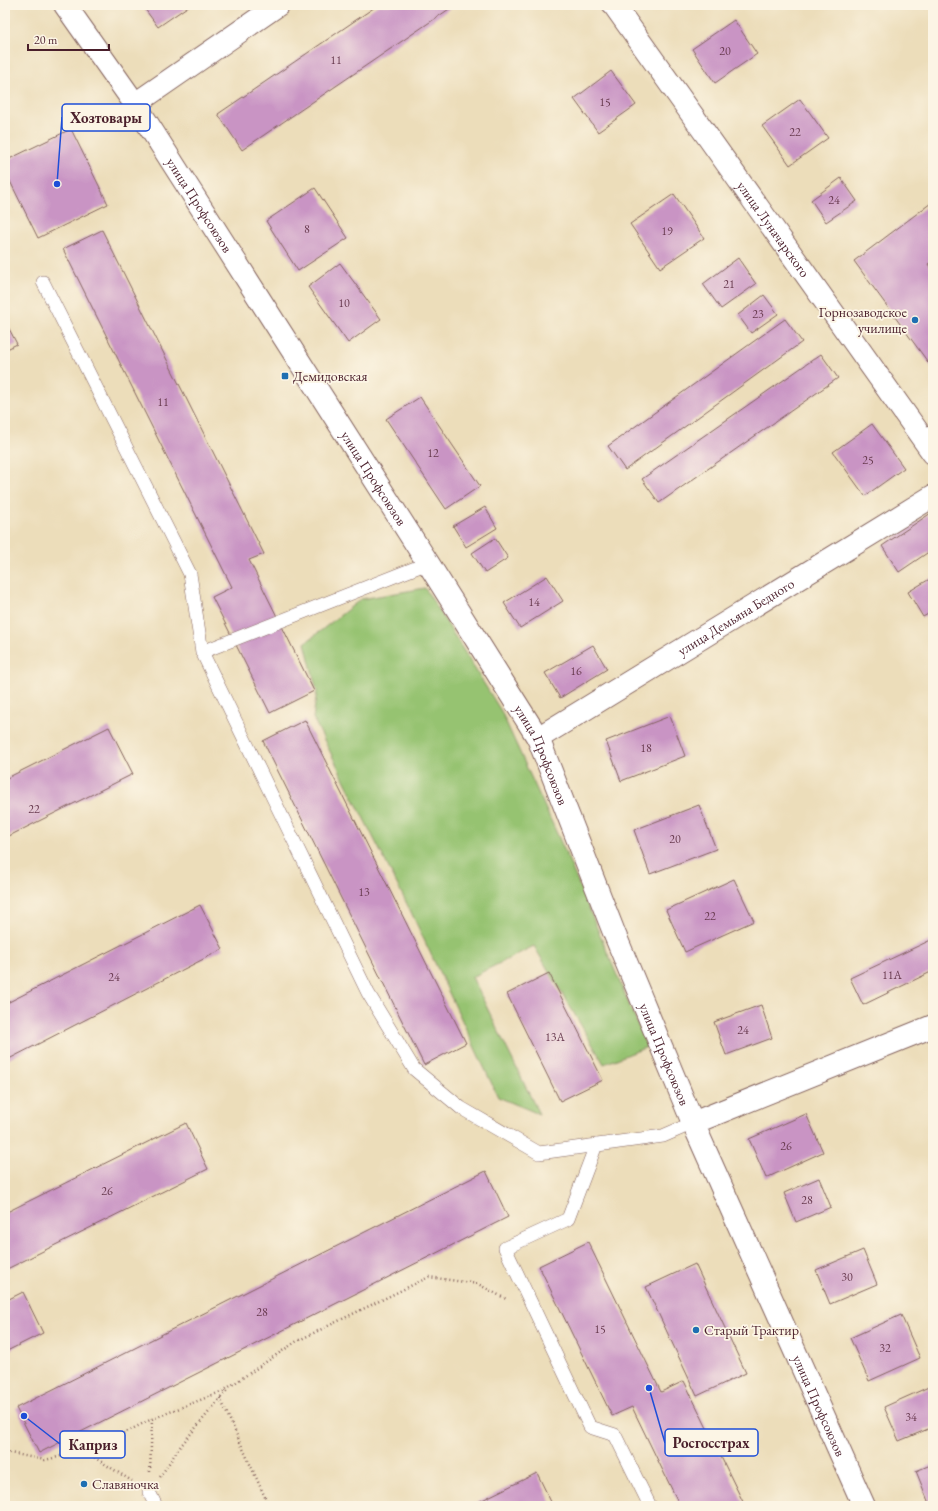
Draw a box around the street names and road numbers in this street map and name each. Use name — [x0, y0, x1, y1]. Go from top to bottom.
street label: улица Профсоюзов — [162, 154, 236, 256]
street label: улица Луначарского — [733, 177, 814, 281]
street label: улица Профсоюзов — [337, 427, 411, 529]
street label: улица Демьяна Бедного — [674, 574, 797, 659]
street label: улица Профсоюзов — [510, 701, 572, 808]
street label: улица Профсоюзов — [635, 1000, 694, 1108]
street label: улица Профсоюзов — [789, 1352, 850, 1459]

